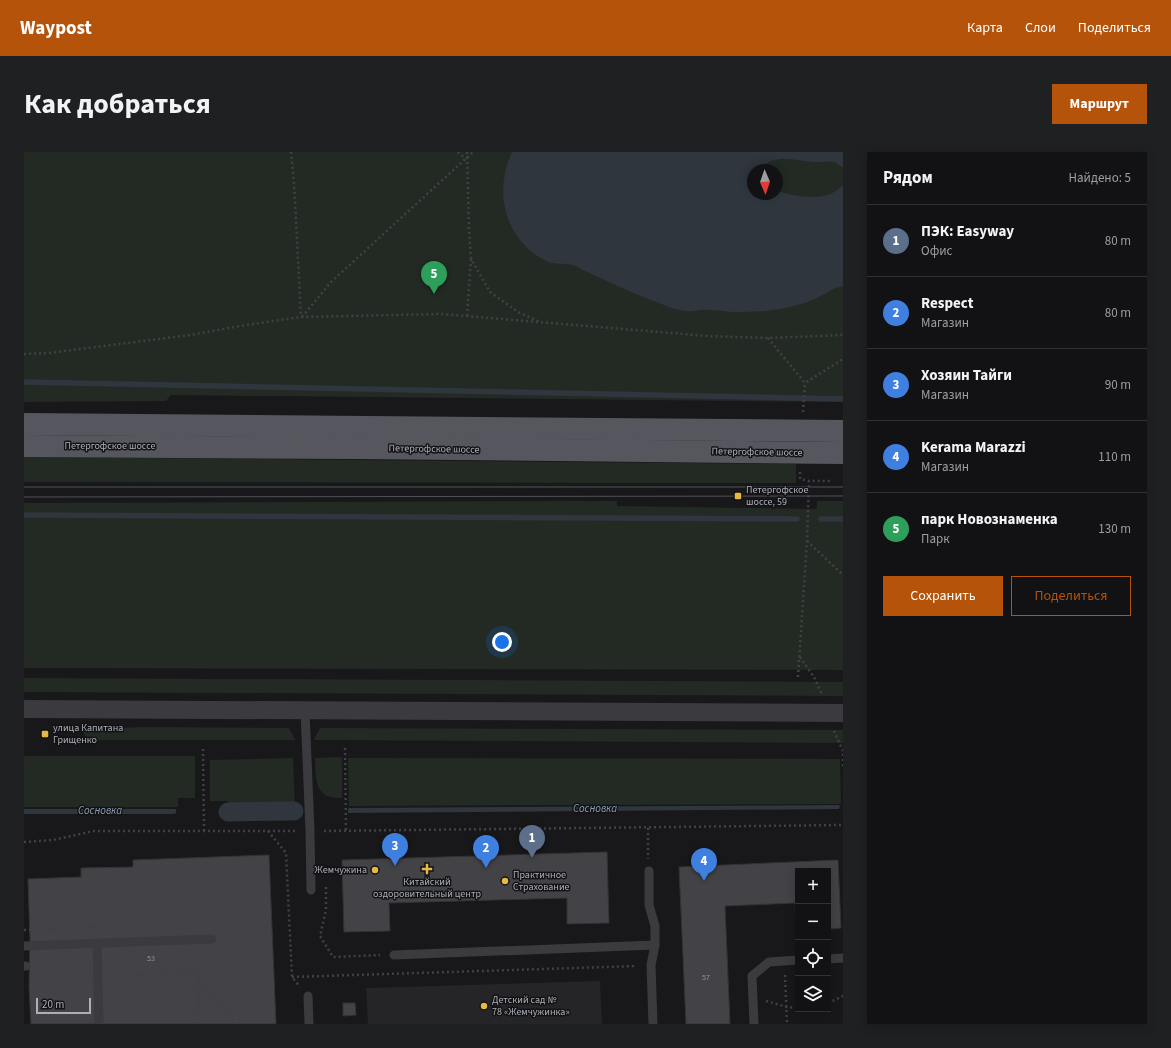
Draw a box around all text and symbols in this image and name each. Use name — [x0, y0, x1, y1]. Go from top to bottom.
text: Waypost — [20, 15, 92, 42]
text: Карта — [967, 18, 1003, 38]
text: Слои — [1025, 18, 1056, 38]
text: Поделиться — [1078, 18, 1151, 38]
text: Как добраться — [24, 84, 211, 124]
button: Маршрут — [1052, 84, 1147, 124]
north arrow — [747, 164, 783, 200]
text: Рядом — [883, 166, 933, 190]
text: Найдено: 5 — [1069, 169, 1131, 187]
text: ПЭК: Easyway — [921, 221, 1014, 242]
text: 1 — [893, 232, 899, 250]
text: 80 m — [1105, 232, 1131, 250]
text: Офис — [921, 242, 952, 260]
pin: 5 — [421, 261, 447, 294]
text: Respect — [921, 293, 973, 314]
text: 2 — [893, 304, 899, 322]
text: 80 m — [1105, 304, 1131, 322]
text: Магазин — [921, 314, 969, 332]
text: Хозяин Тайги — [921, 365, 1012, 386]
text: 3 — [893, 376, 899, 394]
text: 90 m — [1105, 376, 1131, 394]
text: Магазин — [921, 386, 969, 404]
text: Kerama Marazzi — [921, 437, 1026, 458]
street label: Петергофское шоссе — [64, 439, 156, 453]
street label: Петергофское шоссе — [388, 441, 480, 457]
street label: Петергофское шоссе — [711, 444, 803, 460]
text: 4 — [893, 448, 899, 466]
text: 110 m — [1098, 448, 1131, 466]
text: Магазин — [921, 458, 969, 476]
place label: Петергофское шоссе, 59 — [746, 483, 808, 509]
marker: Петергофское шоссе, 59 — [733, 491, 743, 501]
text: парк Новознаменка — [921, 509, 1058, 530]
text: 5 — [893, 520, 899, 538]
text: 130 m — [1098, 520, 1131, 538]
text: Парк — [921, 530, 950, 548]
button: Сохранить — [883, 576, 1003, 616]
button: Поделиться — [1011, 576, 1131, 616]
your location — [492, 632, 512, 652]
place label: улица Капитана Грищенко — [53, 721, 123, 747]
marker: улица Капитана Грищенко — [40, 729, 50, 739]
water label: Сосновка — [573, 801, 617, 816]
water label: Сосновка — [78, 803, 122, 818]
pin: 1 — [519, 825, 545, 858]
pin: 3 — [382, 833, 408, 866]
pin: 2 — [473, 835, 499, 868]
pin: 4 — [691, 848, 717, 881]
place label: Жемчужина — [315, 863, 367, 877]
marker: Китайский оздоровительный центр — [421, 863, 433, 875]
marker: Жемчужина — [370, 865, 380, 875]
place label: Практичное Страхование — [513, 868, 570, 894]
map controls — [795, 868, 831, 1012]
button: + — [795, 868, 831, 904]
place label: Китайский оздоровительный центр — [373, 875, 482, 901]
marker: Практичное Страхование — [500, 876, 510, 886]
button: − — [795, 904, 831, 940]
button: locate — [795, 940, 831, 976]
house number: 53 — [147, 953, 155, 964]
house number: 57 — [702, 972, 710, 983]
button: layers — [795, 976, 831, 1012]
place label: Детский сад № 78 «Жемчужинка» — [492, 993, 570, 1019]
scale bar — [36, 996, 91, 1015]
text: 20 m — [42, 997, 64, 1012]
marker: Детский сад № 78 «Жемчужинка» — [479, 1001, 489, 1011]

